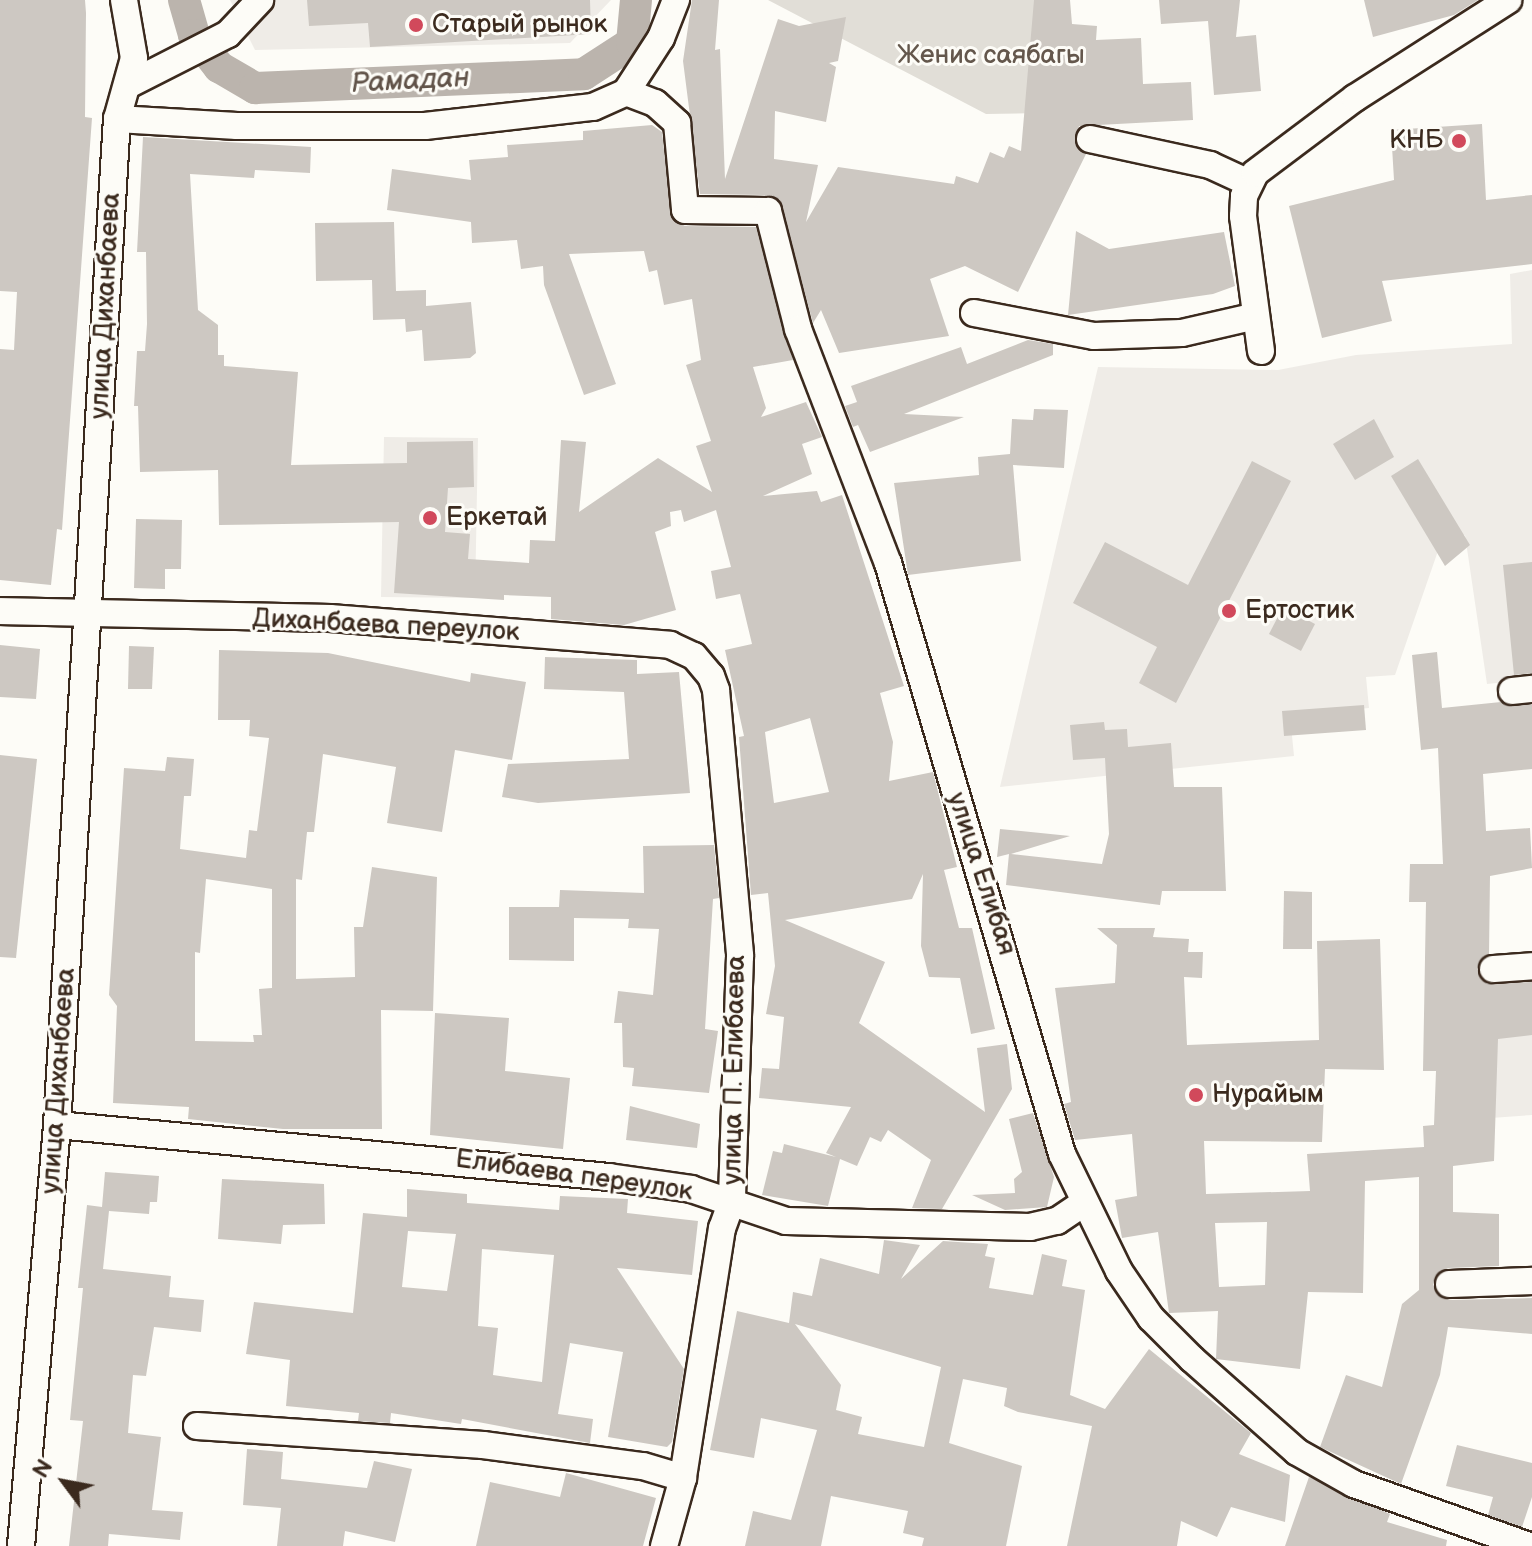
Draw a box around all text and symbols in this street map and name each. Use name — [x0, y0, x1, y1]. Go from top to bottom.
place label: Старый рынок — [432, 9, 607, 41]
marker: Старый рынок — [407, 16, 425, 34]
park label: Женис саябагы — [897, 40, 1085, 72]
water label: Рамадан — [350, 61, 470, 101]
place label: КНБ — [1389, 125, 1443, 157]
marker: КНБ — [1450, 132, 1468, 150]
street label: улица Диханбаева — [84, 192, 128, 420]
place label: Еркетай — [446, 502, 548, 534]
marker: Еркетай — [421, 509, 439, 527]
place label: Ертостик — [1245, 595, 1354, 627]
marker: Ертостик — [1220, 602, 1238, 620]
street label: Диханбаева переулок — [252, 603, 520, 649]
street label: улица Елибая — [940, 789, 1022, 959]
street label: улица П. Елибаева — [717, 955, 753, 1185]
street label: улица Диханбаева — [36, 967, 82, 1195]
place label: Нурайым — [1212, 1079, 1324, 1111]
marker: Нурайым — [1187, 1086, 1205, 1104]
street label: Елибаева переулок — [453, 1144, 695, 1208]
north arrow — [24, 1442, 104, 1522]
text: N — [27, 1455, 59, 1483]

